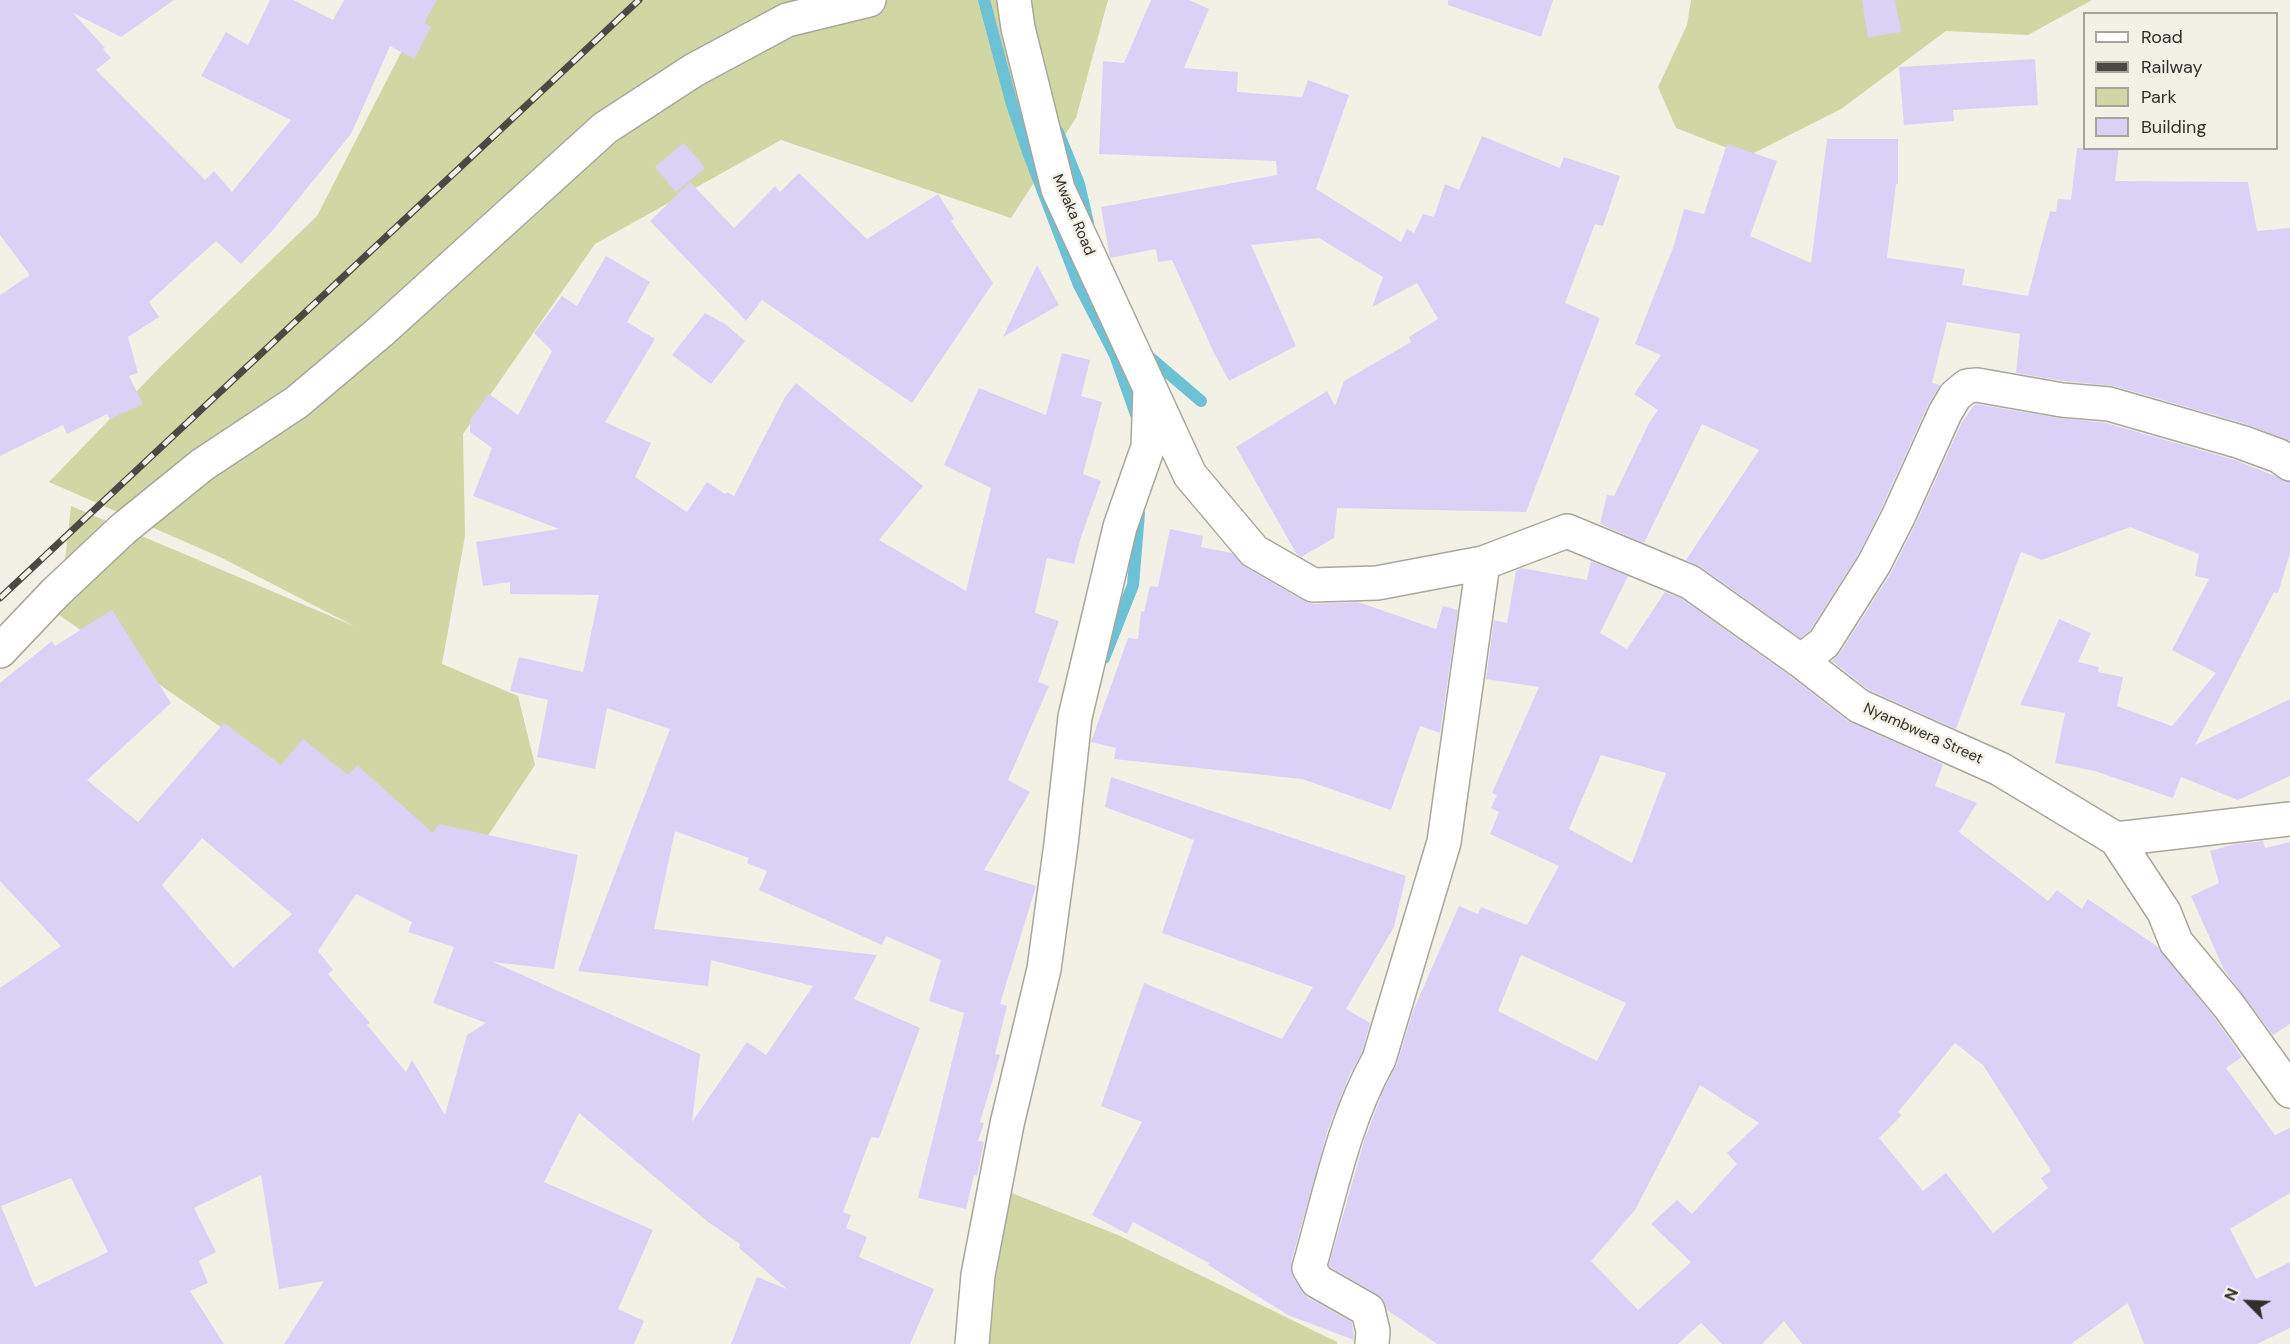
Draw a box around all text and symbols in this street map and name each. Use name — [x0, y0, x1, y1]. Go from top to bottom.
legend — [2083, 12, 2278, 150]
text: Road — [2141, 25, 2183, 49]
text: Railway — [2141, 55, 2203, 79]
text: Park — [2141, 85, 2177, 109]
text: Building — [2141, 115, 2206, 139]
street label: Mwaka Road — [1048, 172, 1098, 258]
street label: Nyambwera Street — [1861, 700, 1985, 768]
north arrow — [2218, 1272, 2278, 1332]
text: N — [2219, 1285, 2243, 1304]

